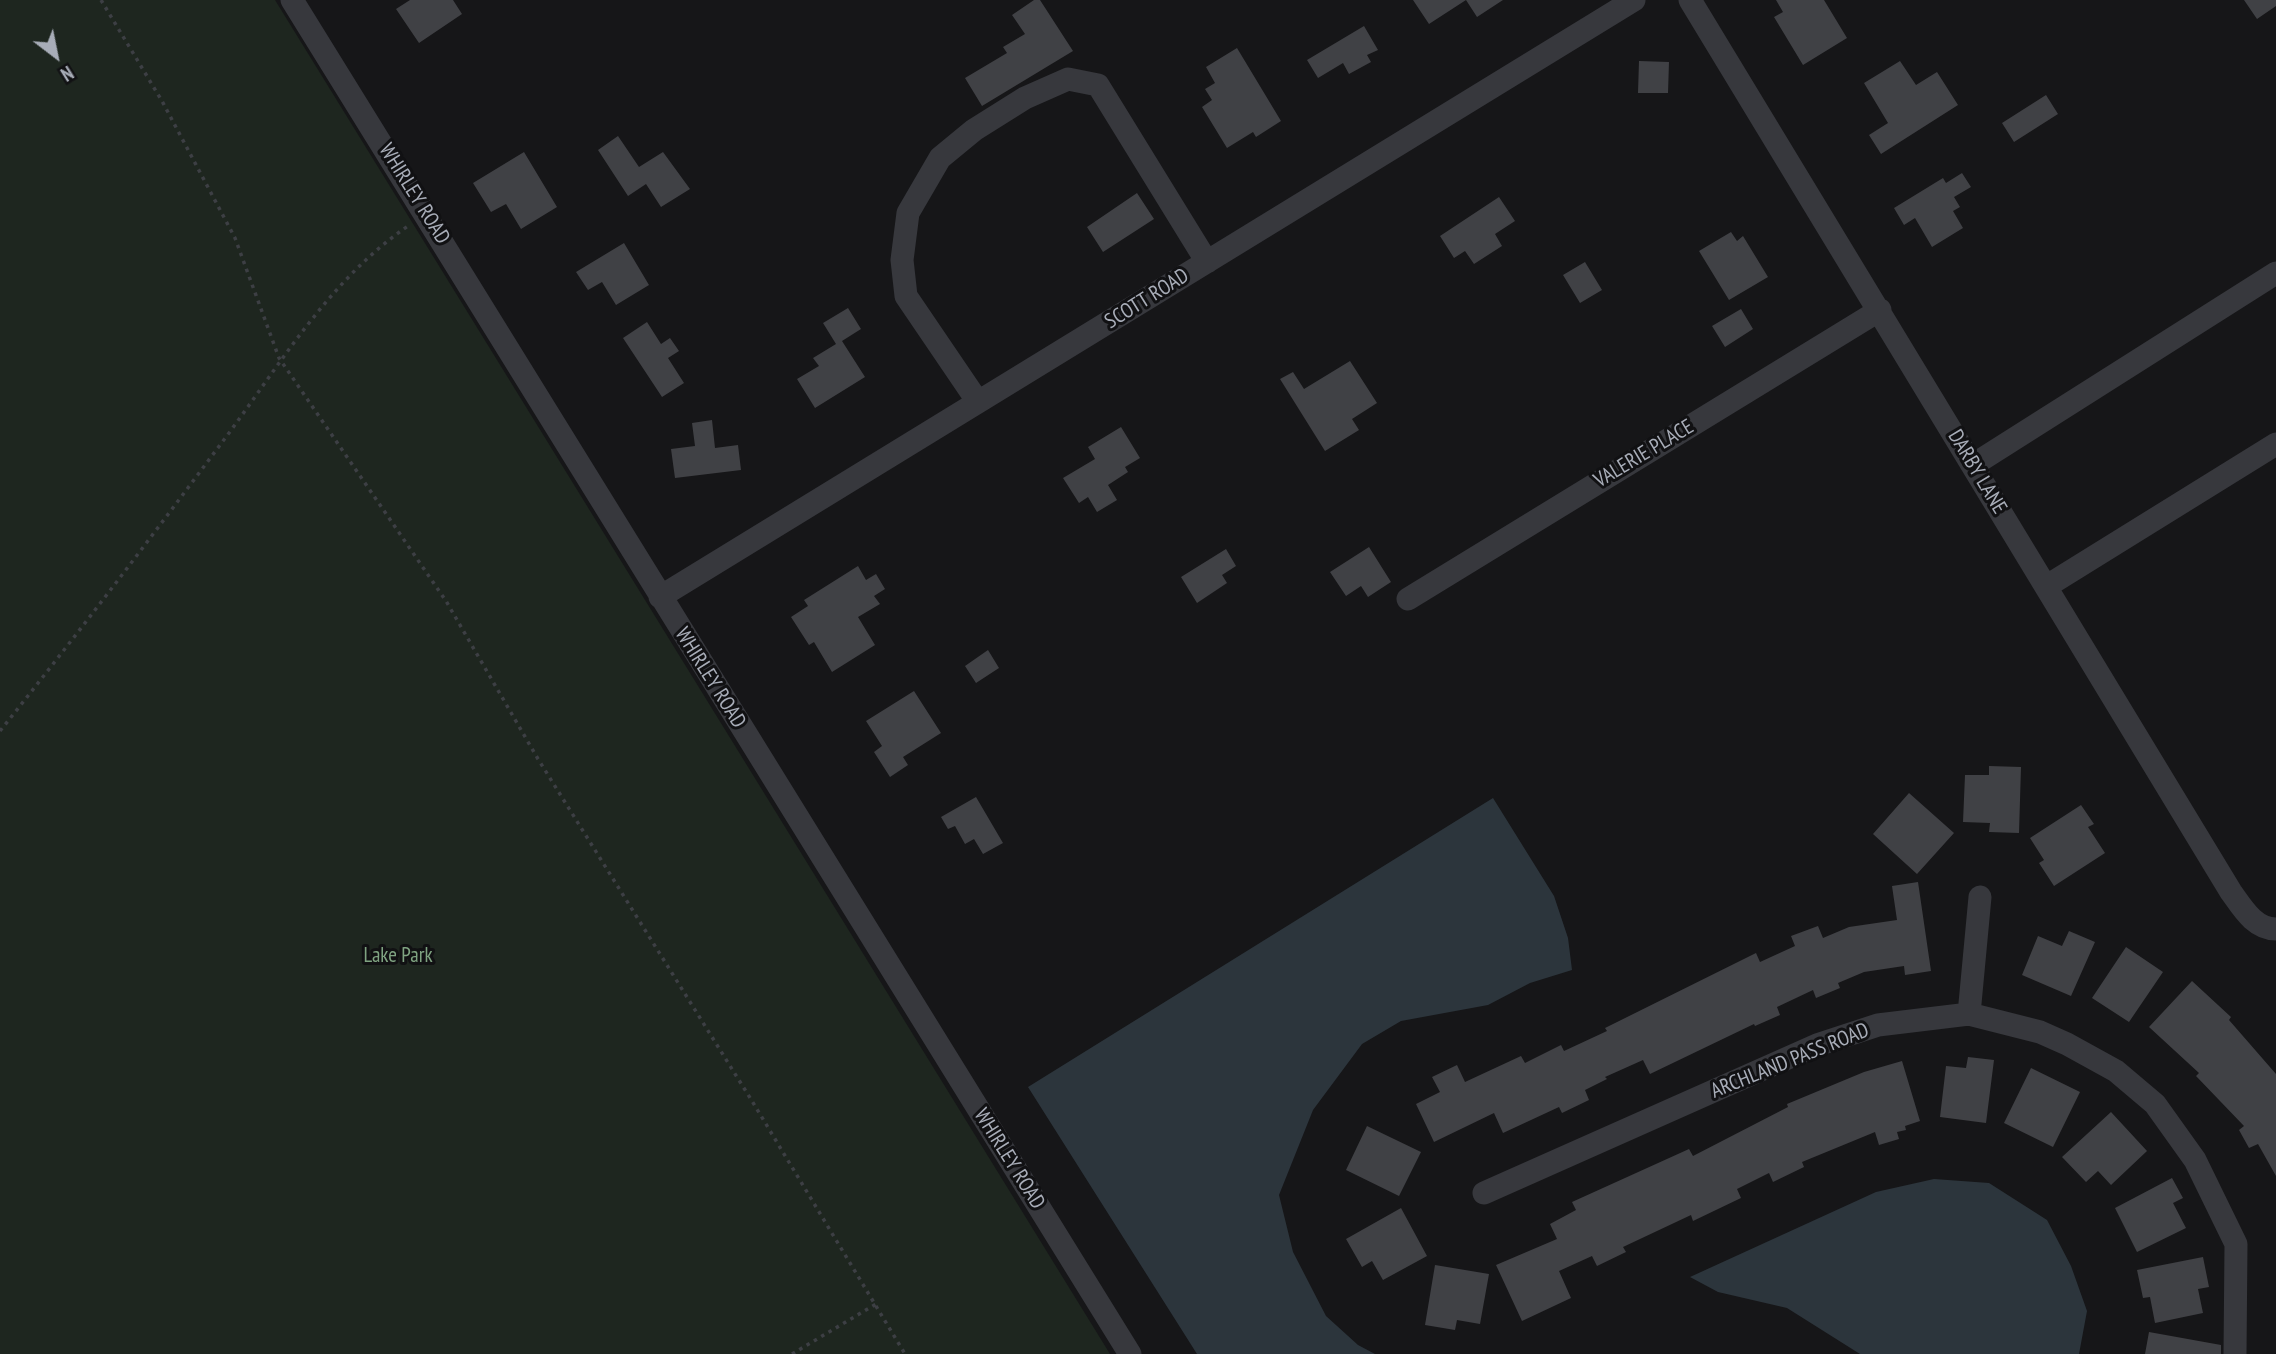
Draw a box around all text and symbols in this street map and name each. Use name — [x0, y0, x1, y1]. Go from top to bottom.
north arrow — [21, 21, 91, 91]
text: N — [56, 61, 78, 87]
street label: WHIRLEY ROAD — [373, 139, 455, 249]
street label: SCOTT ROAD — [1100, 263, 1194, 335]
street label: VALERIE PLACE — [1590, 415, 1698, 493]
street label: DARBY LANE — [1942, 425, 2012, 519]
street label: WHIRLEY ROAD — [669, 623, 751, 733]
park label: Lake Park — [363, 943, 433, 969]
street label: ARCHLAND PASS ROAD — [1707, 1018, 1873, 1104]
street label: WHIRLEY ROAD — [968, 1104, 1050, 1214]

